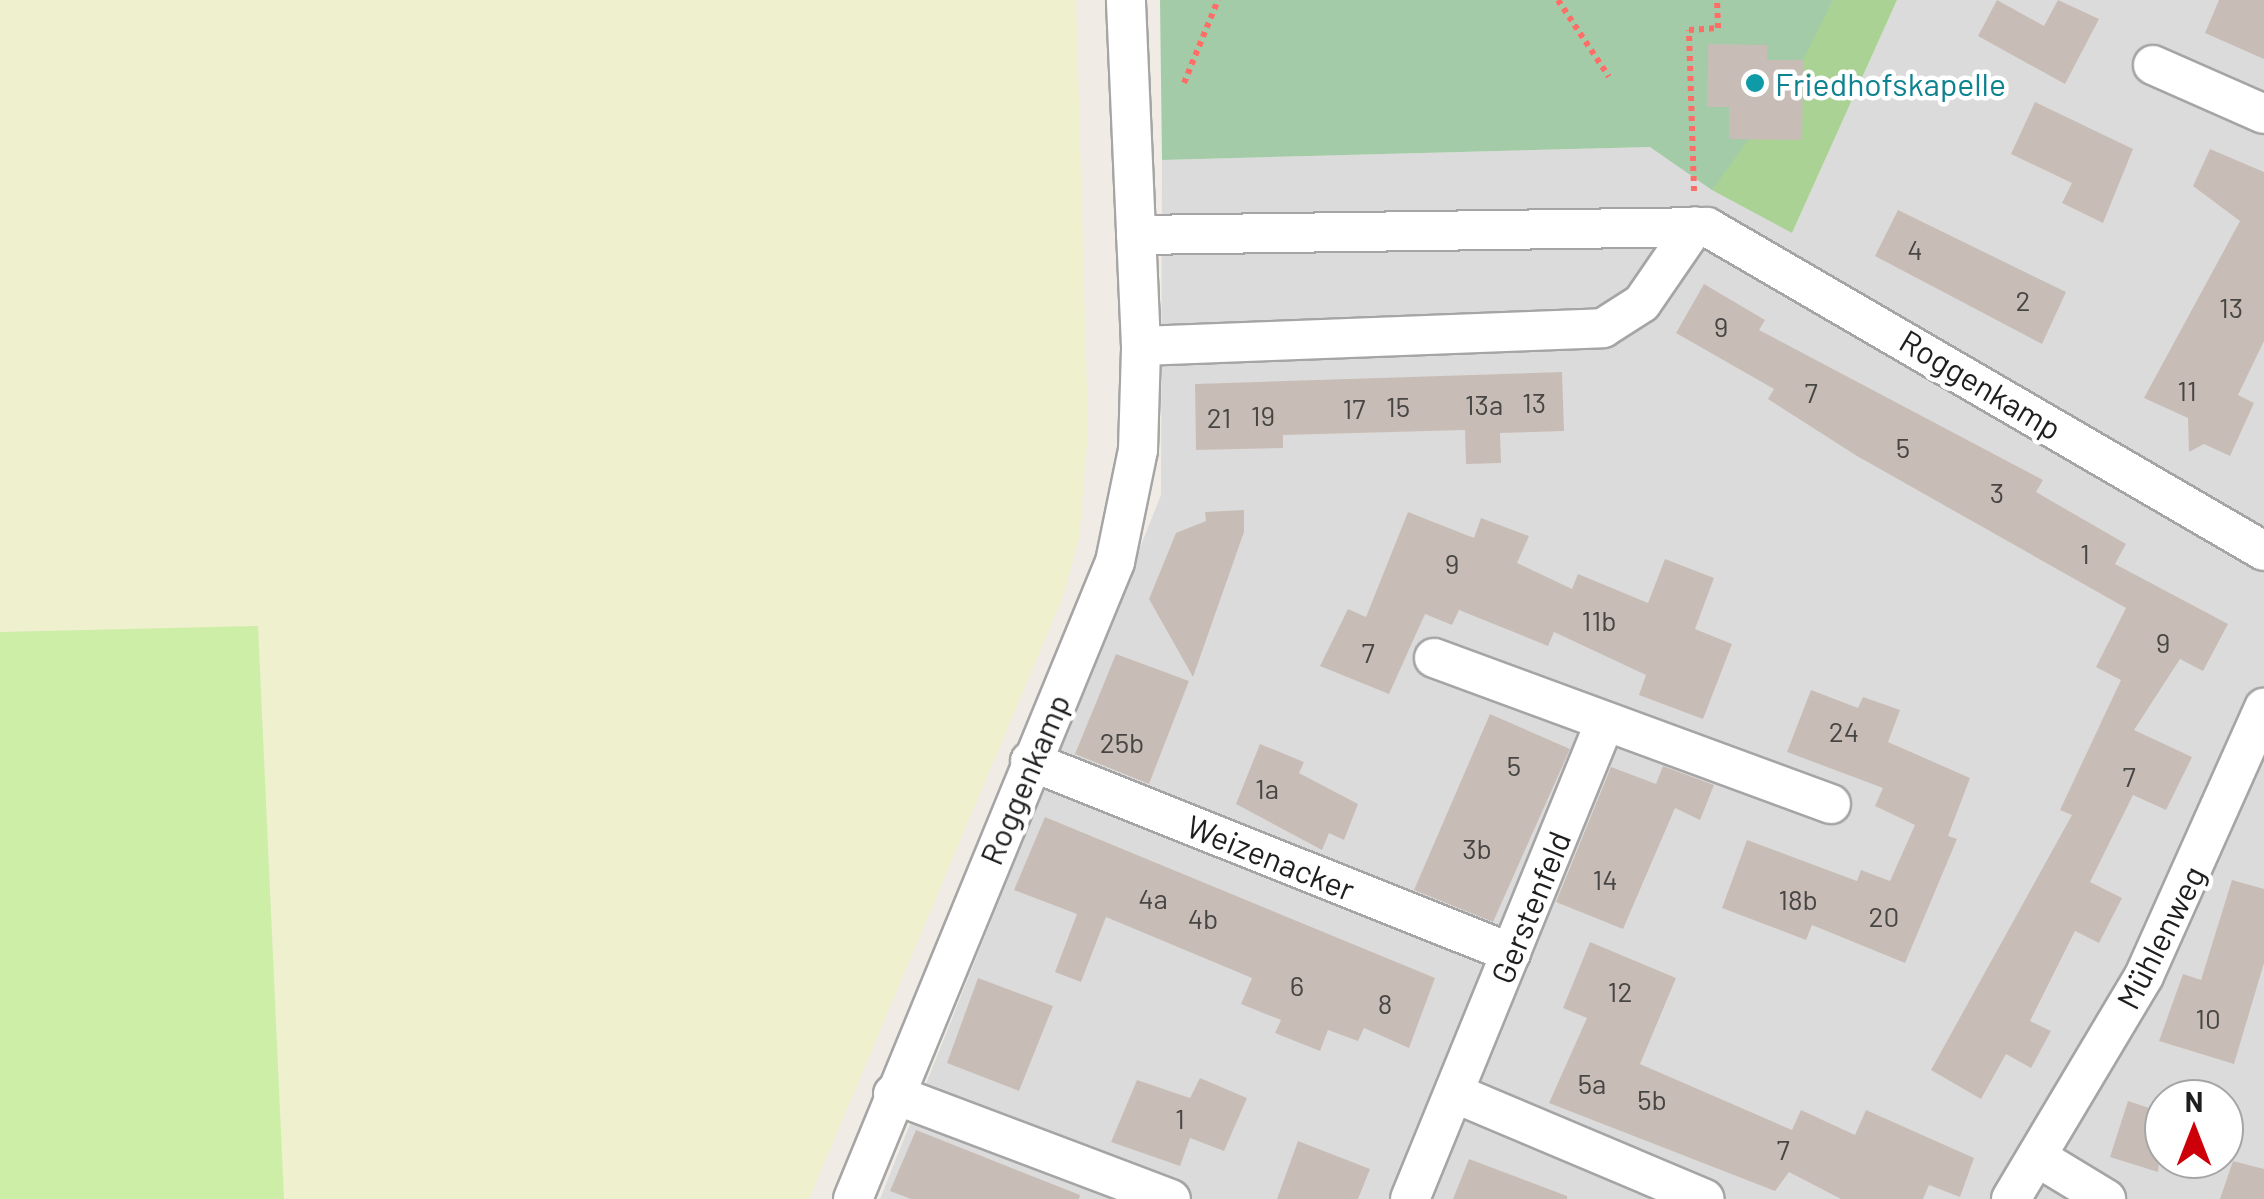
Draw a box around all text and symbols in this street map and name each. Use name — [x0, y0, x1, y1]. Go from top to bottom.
place label: Friedhofskapelle — [1775, 64, 2006, 102]
marker: Friedhofskapelle — [1744, 72, 1766, 94]
house number: 4 — [1907, 232, 1923, 266]
house number: 2 — [2015, 283, 2031, 317]
house number: 13 — [2219, 290, 2243, 324]
house number: 9 — [1714, 309, 1728, 343]
street label: Roggenkamp — [1893, 321, 2069, 447]
house number: 11 — [2177, 373, 2197, 407]
house number: 7 — [1804, 375, 1818, 409]
house number: 13 — [1522, 385, 1546, 419]
house number: 13a — [1465, 387, 1503, 421]
house number: 15 — [1386, 389, 1410, 423]
house number: 17 — [1342, 391, 1366, 425]
house number: 19 — [1251, 398, 1275, 432]
house number: 21 — [1207, 400, 1231, 434]
house number: 5 — [1896, 430, 1910, 464]
house number: 3 — [1990, 475, 2004, 509]
house number: 1 — [2080, 536, 2090, 570]
house number: 9 — [1445, 546, 1459, 580]
house number: 11b — [1582, 603, 1616, 637]
house number: 9 — [2156, 625, 2170, 659]
house number: 7 — [1361, 635, 1375, 669]
street label: Roggenkamp — [971, 688, 1077, 870]
house number: 24 — [1829, 714, 1859, 748]
house number: 25b — [1100, 725, 1144, 759]
house number: 5 — [1507, 748, 1521, 782]
house number: 7 — [2122, 759, 2136, 793]
house number: 1a — [1255, 771, 1279, 805]
street label: Weizenacker — [1182, 806, 1360, 908]
street label: Gerstenfeld — [1482, 825, 1578, 989]
house number: 3b — [1462, 831, 1492, 865]
street label: Mühlenweg — [2108, 859, 2212, 1015]
house number: 14 — [1592, 862, 1618, 896]
house number: 4a — [1138, 881, 1168, 915]
house number: 18b — [1778, 882, 1818, 916]
house number: 20 — [1869, 899, 1899, 933]
house number: 4b — [1188, 901, 1218, 935]
house number: 6 — [1290, 968, 1304, 1002]
house number: 12 — [1608, 974, 1632, 1008]
house number: 8 — [1378, 986, 1392, 1020]
house number: 10 — [2195, 1001, 2221, 1035]
house number: 5a — [1578, 1066, 1606, 1100]
north arrow — [2144, 1079, 2244, 1179]
house number: 5b — [1637, 1082, 1667, 1116]
text: N — [2185, 1084, 2203, 1118]
house number: 1 — [1175, 1101, 1185, 1135]
house number: 7 — [1776, 1132, 1790, 1166]

